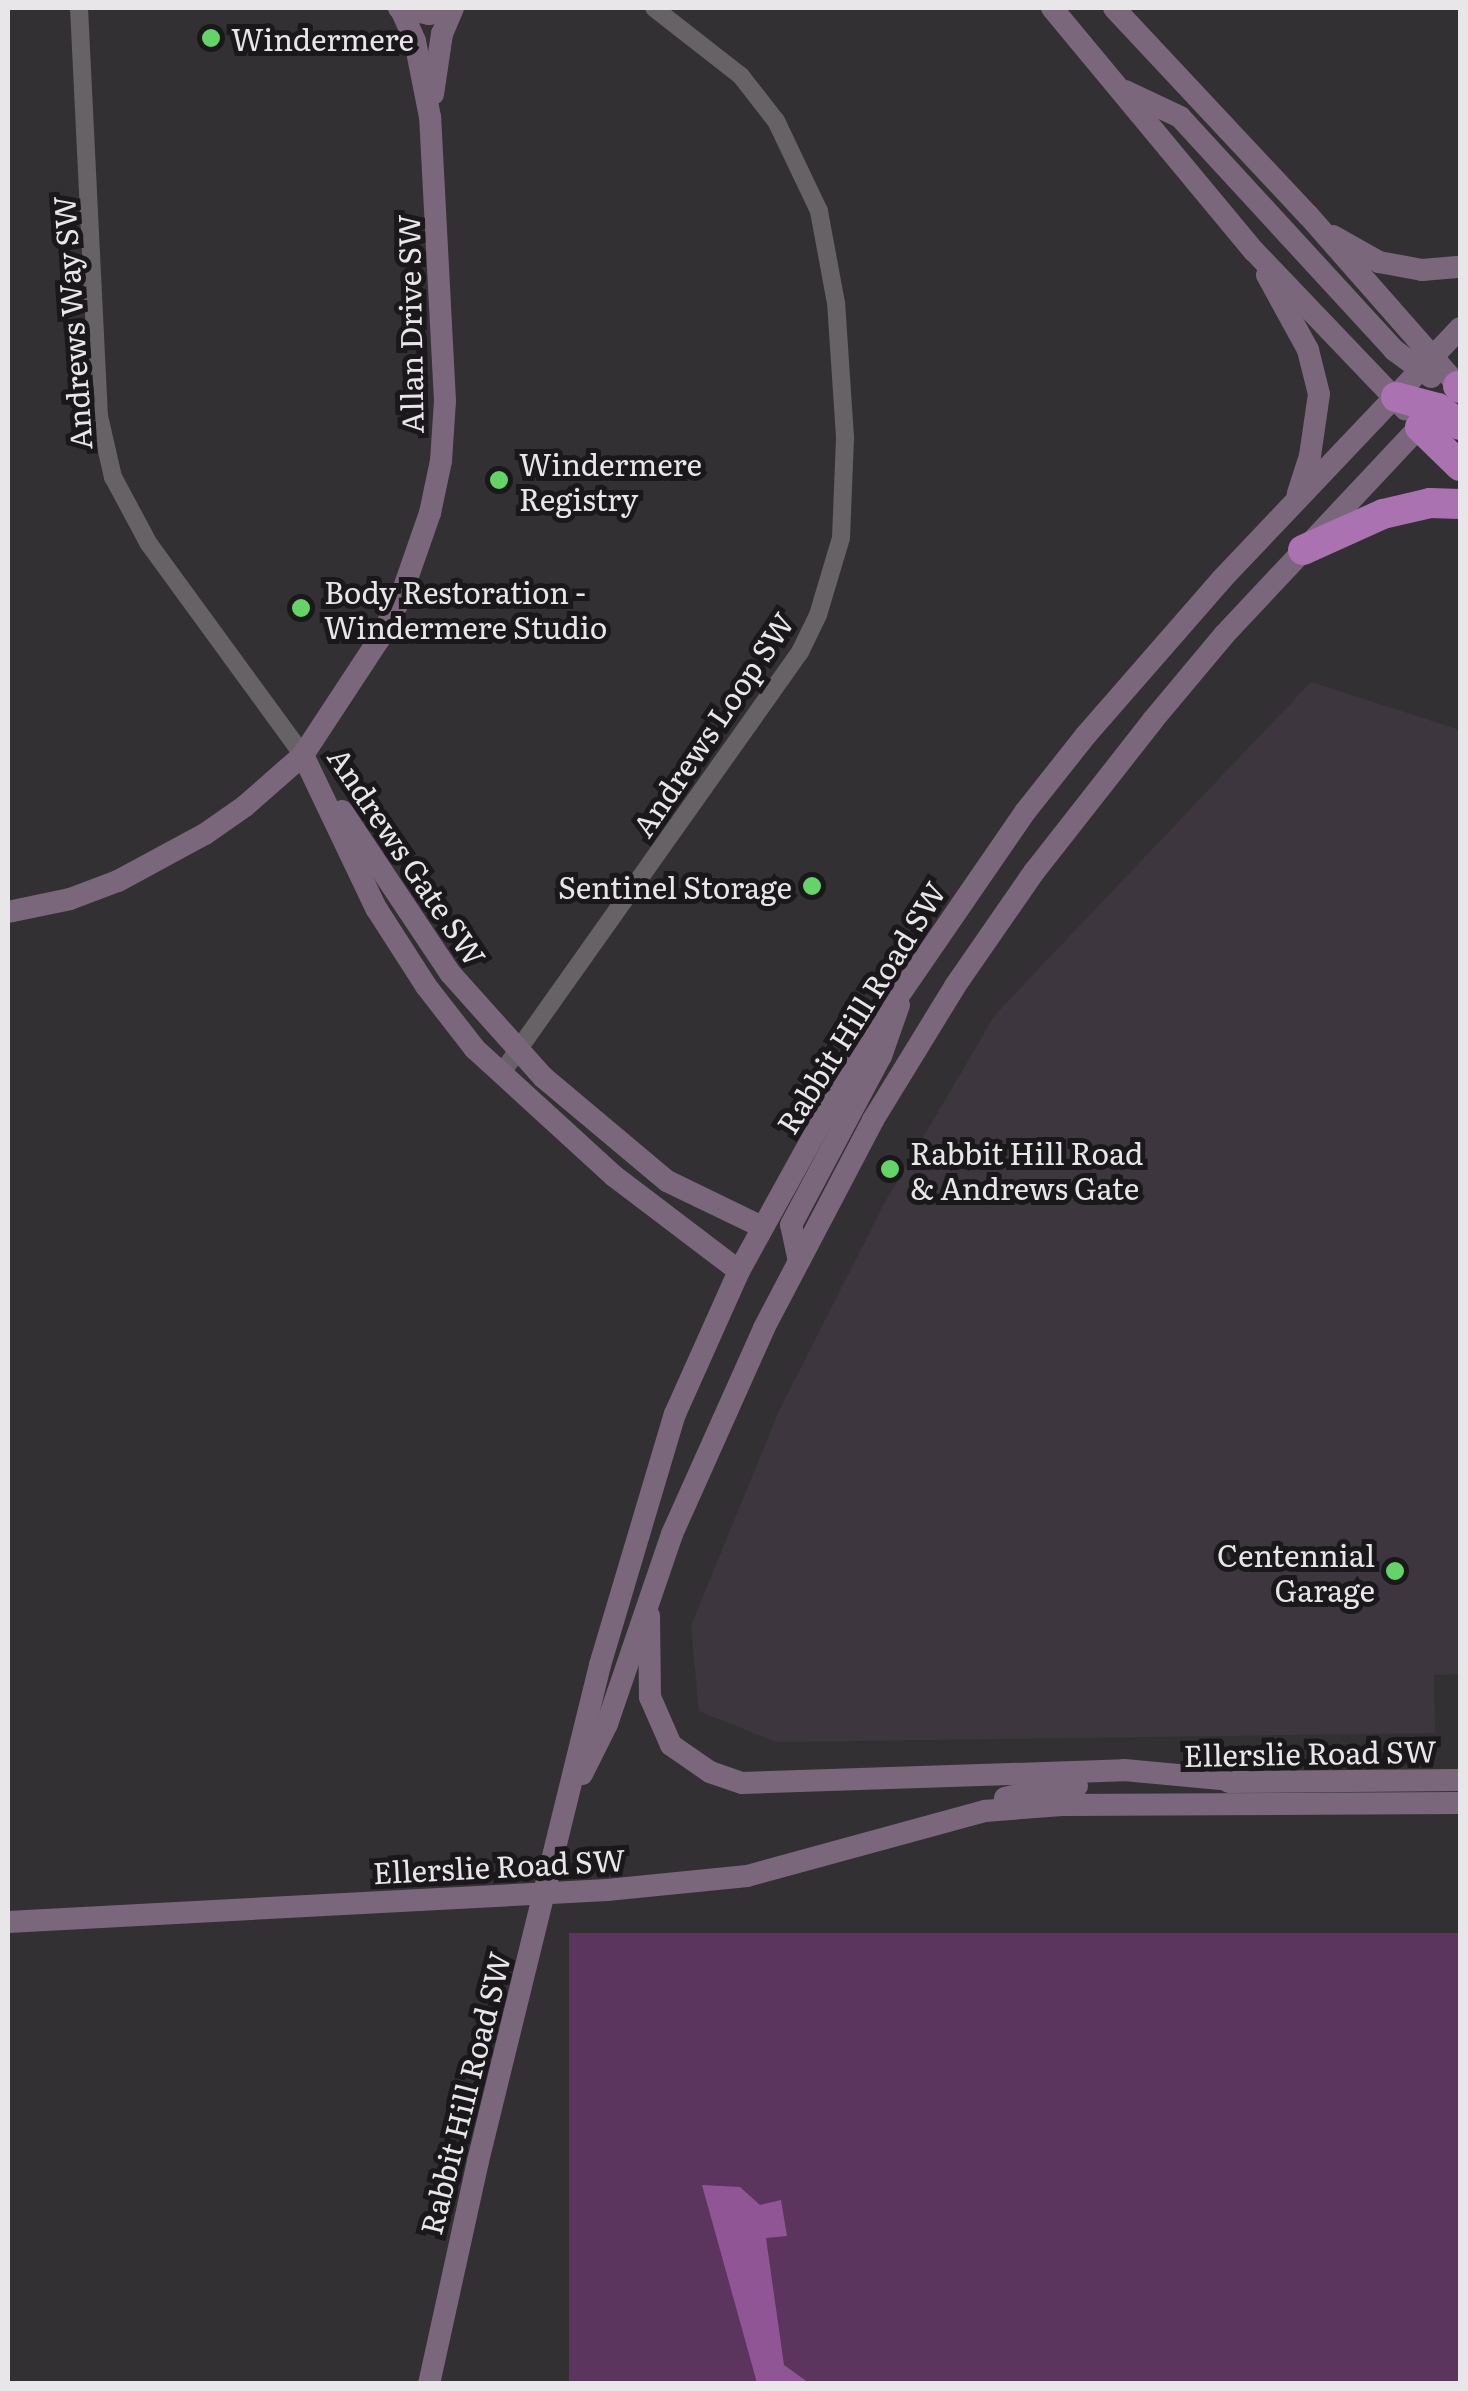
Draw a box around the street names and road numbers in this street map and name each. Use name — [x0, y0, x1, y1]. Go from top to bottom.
street label: Andrews Way SW — [44, 195, 98, 451]
street label: Allan Drive SW — [389, 214, 429, 434]
street label: Andrews Loop SW — [624, 605, 800, 843]
street label: Andrews Gate SW — [322, 740, 494, 972]
street label: Rabbit Hill Road SW — [768, 874, 952, 1140]
street label: Ellerslie Road SW — [1183, 1732, 1437, 1772]
street label: Ellerslie Road SW — [372, 1840, 626, 1890]
street label: Rabbit Hill Road SW — [411, 1948, 517, 2238]

